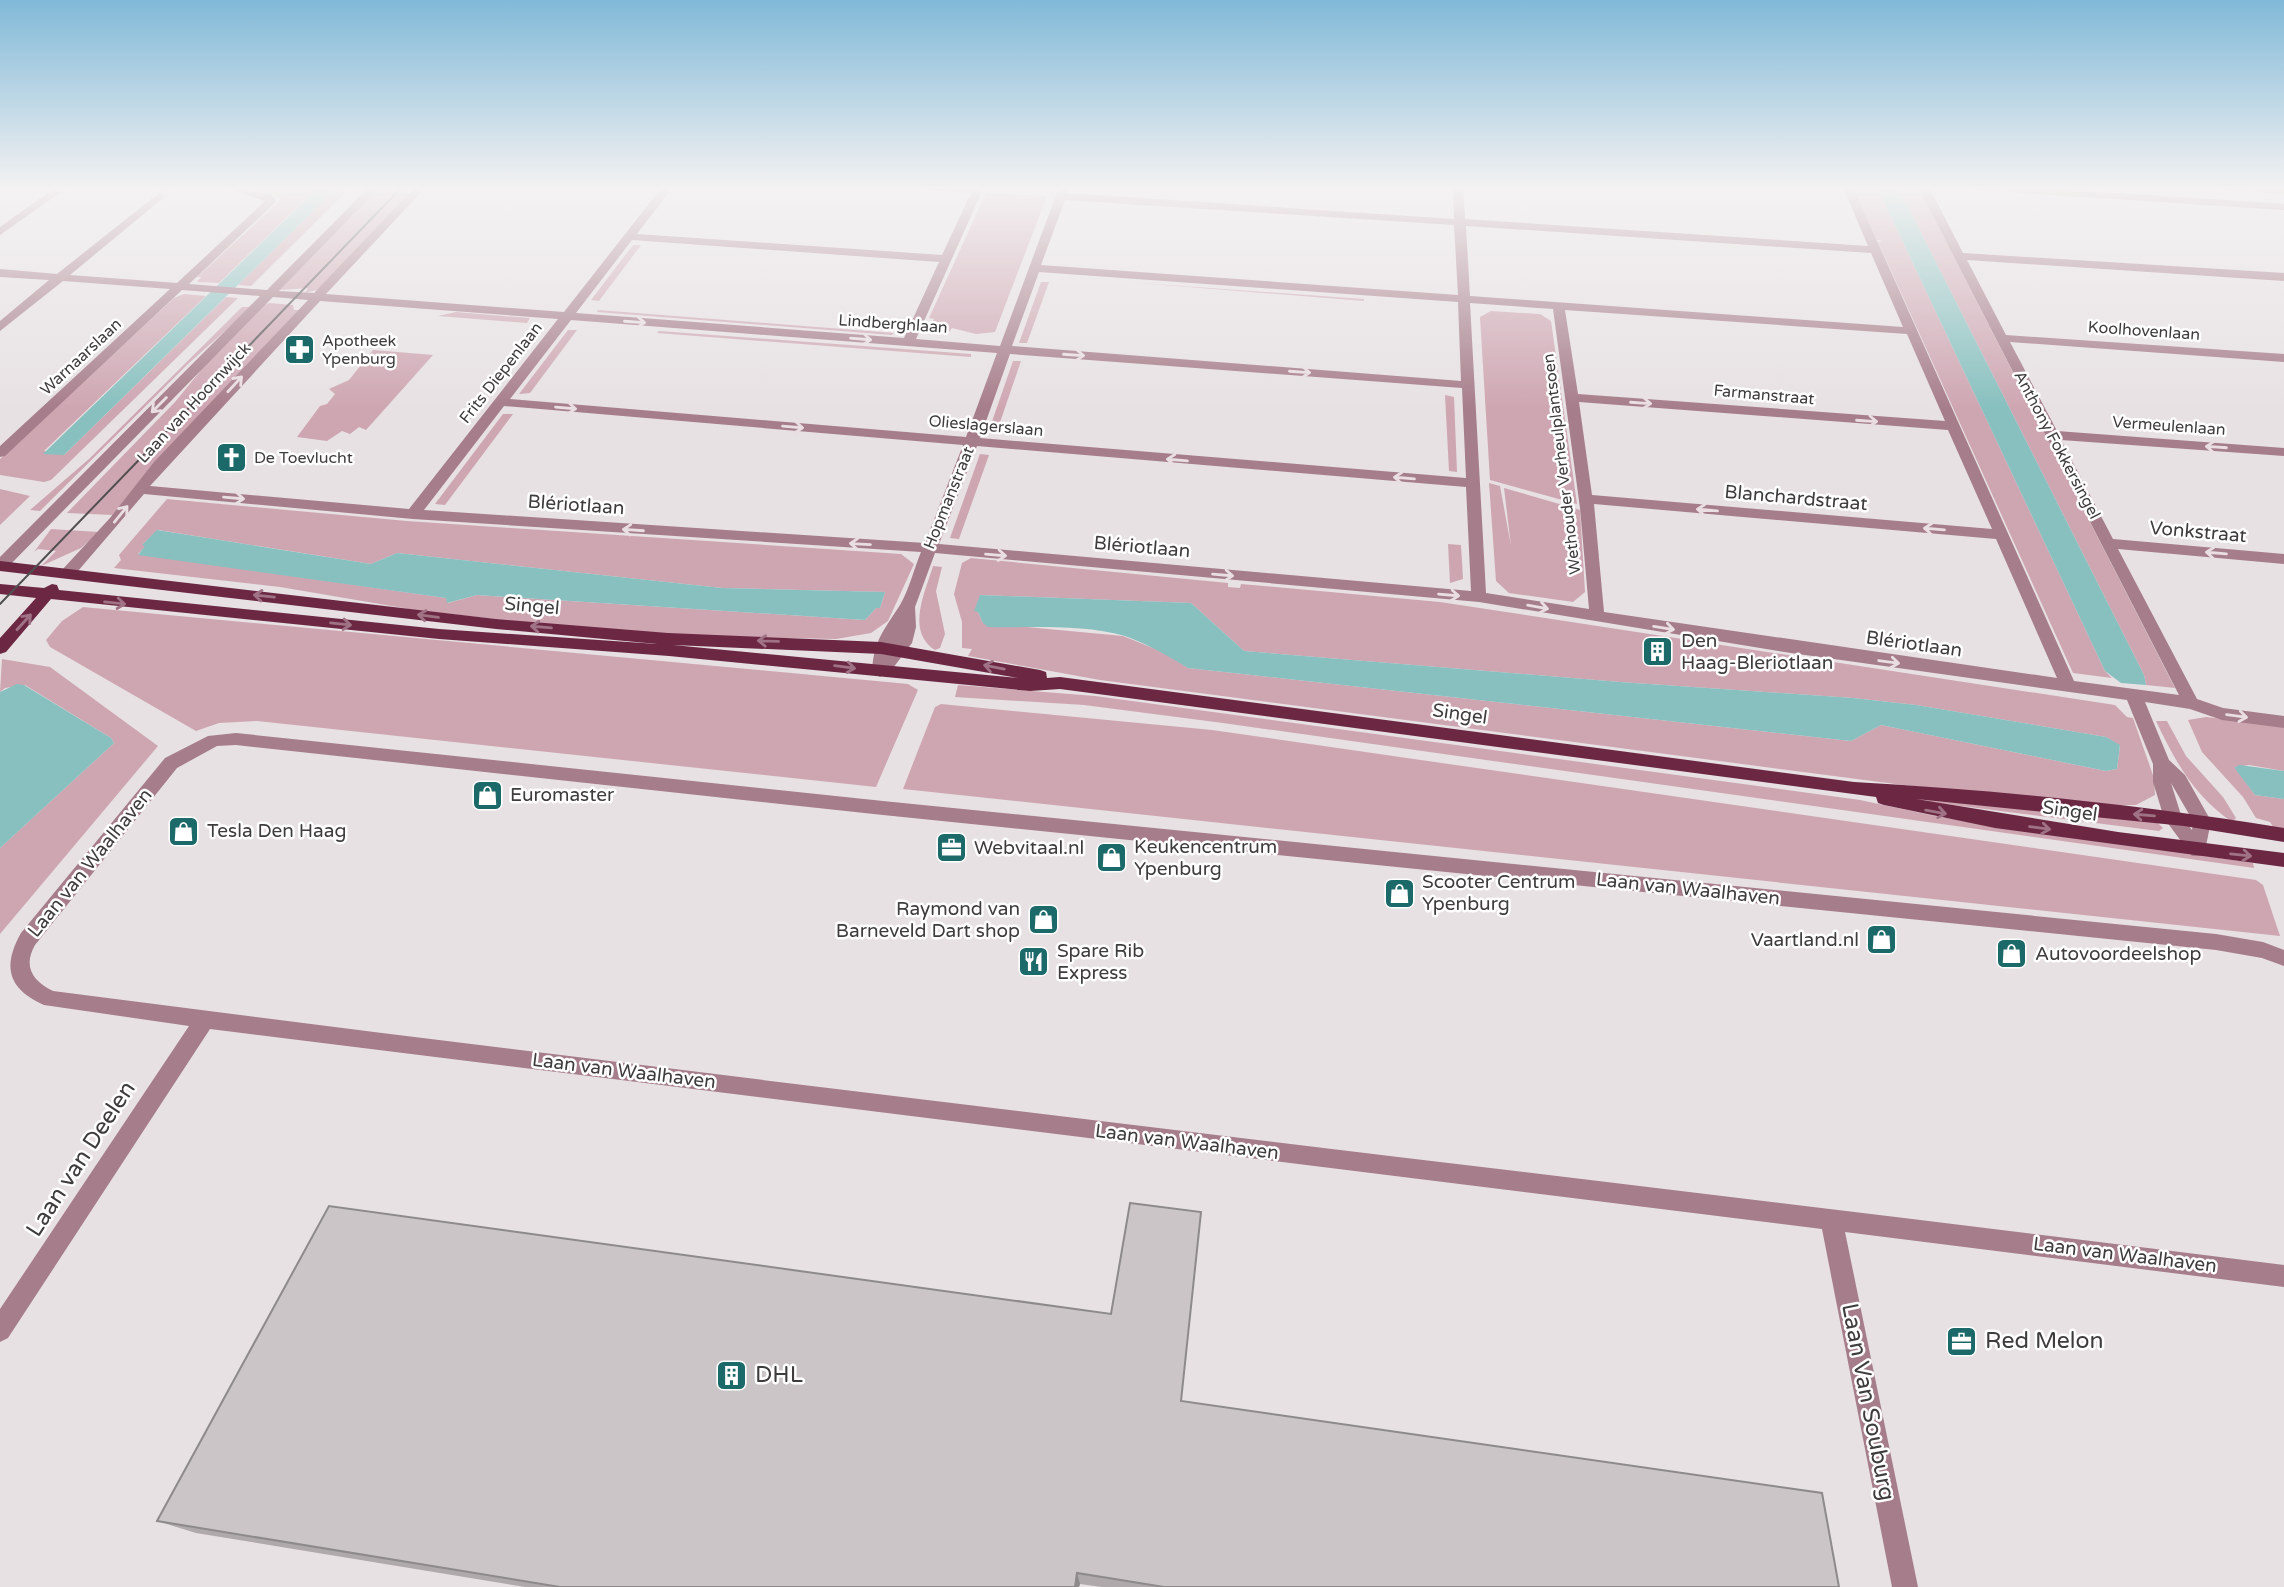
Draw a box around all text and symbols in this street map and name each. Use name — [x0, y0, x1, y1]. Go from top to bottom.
street label: Lindberghlaan — [838, 310, 948, 338]
street label: Warnaarslaan — [36, 314, 126, 400]
one-way arrow — [623, 316, 645, 329]
street label: Koolhovenlaan — [2087, 317, 2201, 345]
street label: Frits Diepenlaan — [455, 318, 547, 428]
place label: Apotheek Ypenburg — [322, 331, 397, 369]
pharmacy icon: Apotheek Ypenburg — [282, 333, 316, 367]
one-way arrow — [850, 333, 872, 346]
street label: Laan van Hoornwijck — [133, 338, 255, 467]
one-way arrow — [1062, 349, 1084, 362]
street label: Wethouder Verheulplantsoen — [1539, 353, 1585, 575]
one-way arrow — [1289, 366, 1311, 379]
street label: Anthony Fokkersingel — [2009, 367, 2105, 523]
one-way arrow — [227, 375, 243, 393]
street label: Farmanstraat — [1713, 381, 1815, 409]
one-way arrow — [150, 397, 167, 414]
one-way arrow — [1629, 397, 1651, 410]
one-way arrow — [554, 402, 577, 415]
street label: Olieslagerslaan — [928, 411, 1044, 441]
street label: Vermeulenlaan — [2112, 412, 2226, 440]
one-way arrow — [1856, 415, 1878, 428]
one-way arrow — [781, 421, 804, 434]
one-way arrow — [2205, 440, 2228, 453]
church icon: De Toevlucht — [214, 441, 248, 475]
street label: Hopmanstraat — [919, 444, 979, 552]
place label: De Toevlucht — [254, 448, 353, 468]
one-way arrow — [1166, 453, 1189, 466]
one-way arrow — [1393, 471, 1415, 484]
street label: Blanchardstraat — [1724, 481, 1868, 515]
street label: Blériotlaan — [527, 491, 625, 519]
one-way arrow — [222, 492, 244, 505]
one-way arrow — [1697, 503, 1719, 516]
one-way arrow — [113, 505, 128, 523]
street label: Vonkstraat — [2148, 517, 2248, 547]
one-way arrow — [1923, 522, 1946, 535]
one-way arrow — [622, 523, 645, 536]
street label: Blériotlaan — [1093, 532, 1191, 562]
one-way arrow — [849, 538, 872, 551]
one-way arrow — [2205, 546, 2228, 559]
one-way arrow — [984, 549, 1007, 562]
one-way arrow — [1211, 569, 1233, 582]
one-way arrow — [253, 589, 276, 602]
one-way arrow — [1437, 589, 1460, 602]
street label: Singel — [503, 593, 561, 619]
one-way arrow — [103, 596, 126, 609]
one-way arrow — [1526, 601, 1549, 614]
one-way arrow — [417, 609, 440, 622]
one-way arrow — [15, 614, 32, 631]
one-way arrow — [329, 618, 352, 631]
one-way arrow — [530, 621, 553, 634]
one-way arrow — [1652, 622, 1675, 635]
street label: Blériotlaan — [1864, 626, 1964, 662]
place label: Den Haag-Bleriotlaan — [1681, 630, 1833, 674]
one-way arrow — [757, 635, 780, 648]
building icon: Den Haag-Bleriotlaan — [1641, 635, 1675, 669]
one-way arrow — [1877, 655, 1900, 668]
one-way arrow — [983, 659, 1006, 673]
one-way arrow — [833, 661, 856, 674]
street label: Singel — [1431, 699, 1489, 729]
one-way arrow — [2225, 709, 2247, 722]
shop icon: Euromaster — [470, 778, 504, 812]
street label: Laan van Waalhaven — [23, 784, 157, 942]
place label: Euromaster — [510, 784, 615, 806]
street label: Singel — [2041, 796, 2099, 826]
one-way arrow — [1924, 806, 1947, 819]
one-way arrow — [2133, 808, 2156, 821]
shop icon: Tesla Den Haag — [167, 814, 201, 848]
place label: Tesla Den Haag — [207, 820, 346, 842]
one-way arrow — [2028, 821, 2051, 834]
office icon: Webvitaal.nl — [934, 831, 968, 865]
place label: Keukencentrum Ypenburg — [1134, 836, 1277, 880]
place label: Webvitaal.nl — [974, 837, 1084, 859]
shop icon: Keukencentrum Ypenburg — [1094, 841, 1128, 875]
one-way arrow — [2229, 849, 2252, 862]
street label: Laan van Waalhaven — [1595, 868, 1781, 910]
place label: Scooter Centrum Ypenburg — [1422, 871, 1575, 915]
shop icon: Scooter Centrum Ypenburg — [1382, 876, 1416, 910]
place label: Raymond van Barneveld Dart shop — [836, 898, 1020, 942]
shop icon: Raymond van Barneveld Dart shop — [1026, 903, 1060, 937]
shop icon: Vaartland.nl — [1865, 923, 1899, 957]
place label: Vaartland.nl — [1751, 929, 1859, 951]
shop icon: Autovoordeelshop — [1995, 937, 2029, 971]
place label: Spare Rib Express — [1057, 940, 1144, 984]
place label: Autovoordeelshop — [2035, 943, 2202, 965]
restaurant icon: Spare Rib Express — [1017, 945, 1051, 979]
street label: Laan van Waalhaven — [531, 1049, 717, 1093]
street label: Laan van Deelen — [20, 1076, 142, 1242]
street label: Laan van Waalhaven — [1094, 1120, 1280, 1164]
street label: Laan van Waalhaven — [2032, 1233, 2218, 1277]
street label: Laan Van Souburg — [1835, 1301, 1901, 1503]
office icon: Red Melon — [1945, 1324, 1979, 1358]
place label: Red Melon — [1985, 1327, 2104, 1355]
building icon: DHL — [715, 1358, 749, 1392]
place label: DHL — [755, 1361, 803, 1389]

